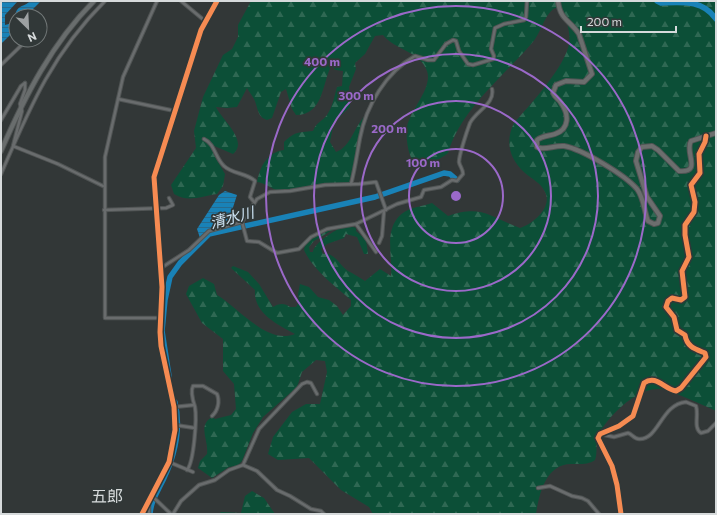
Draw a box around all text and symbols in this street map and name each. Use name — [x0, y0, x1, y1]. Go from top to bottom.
north arrow — [8, 8, 48, 48]
scale bar — [581, 8, 676, 34]
text: 200 m — [587, 14, 622, 28]
text: N — [26, 30, 39, 45]
text: 400 m — [304, 54, 340, 68]
text: 300 m — [338, 88, 374, 102]
text: 200 m — [371, 121, 407, 135]
text: 100 m — [406, 155, 440, 169]
centre of rings — [449, 189, 463, 203]
water label: 清水川 — [208, 202, 258, 232]
district label: 五郎 — [91, 486, 123, 505]

